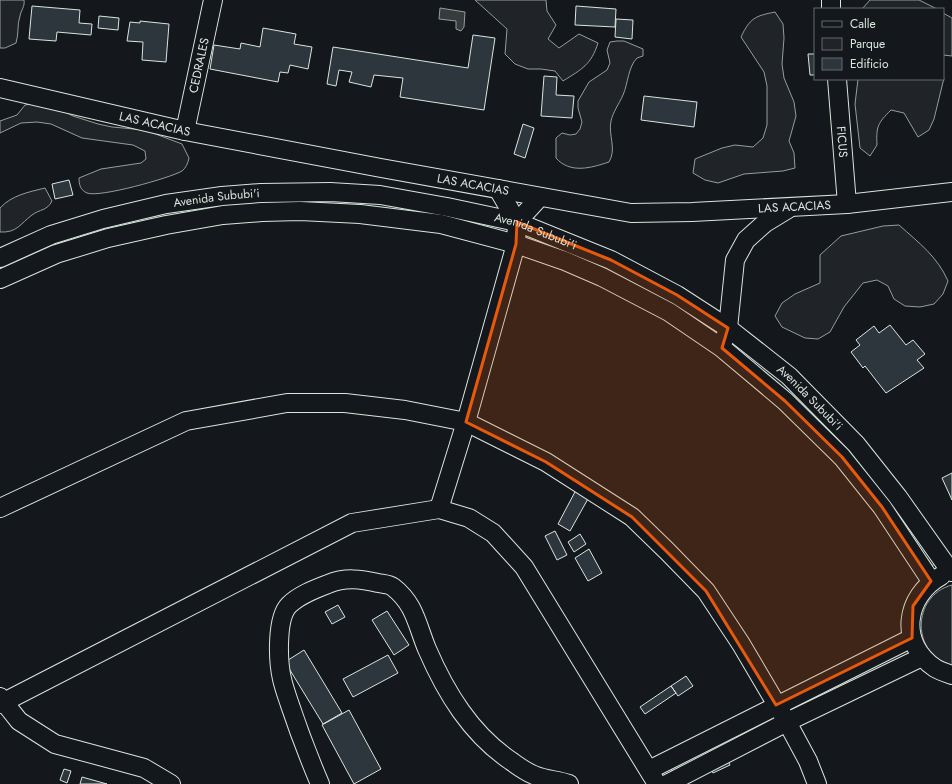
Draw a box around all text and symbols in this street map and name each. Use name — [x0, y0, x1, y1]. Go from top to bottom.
legend — [814, 8, 944, 80]
text: Calle — [850, 15, 876, 33]
text: Parque — [850, 35, 885, 53]
street label: CEDRALES — [184, 36, 214, 95]
text: Edificio — [850, 55, 889, 73]
street label: LAS ACACIAS — [117, 107, 192, 141]
street label: FICUS — [832, 125, 852, 159]
street label: LAS ACACIAS — [436, 169, 511, 200]
street label: Avenida Sububi'i — [172, 184, 260, 212]
street label: LAS ACACIAS — [758, 196, 832, 218]
street label: Avenida Sububi'i — [493, 208, 580, 254]
street label: Avenida Sububi'i — [773, 361, 847, 435]

